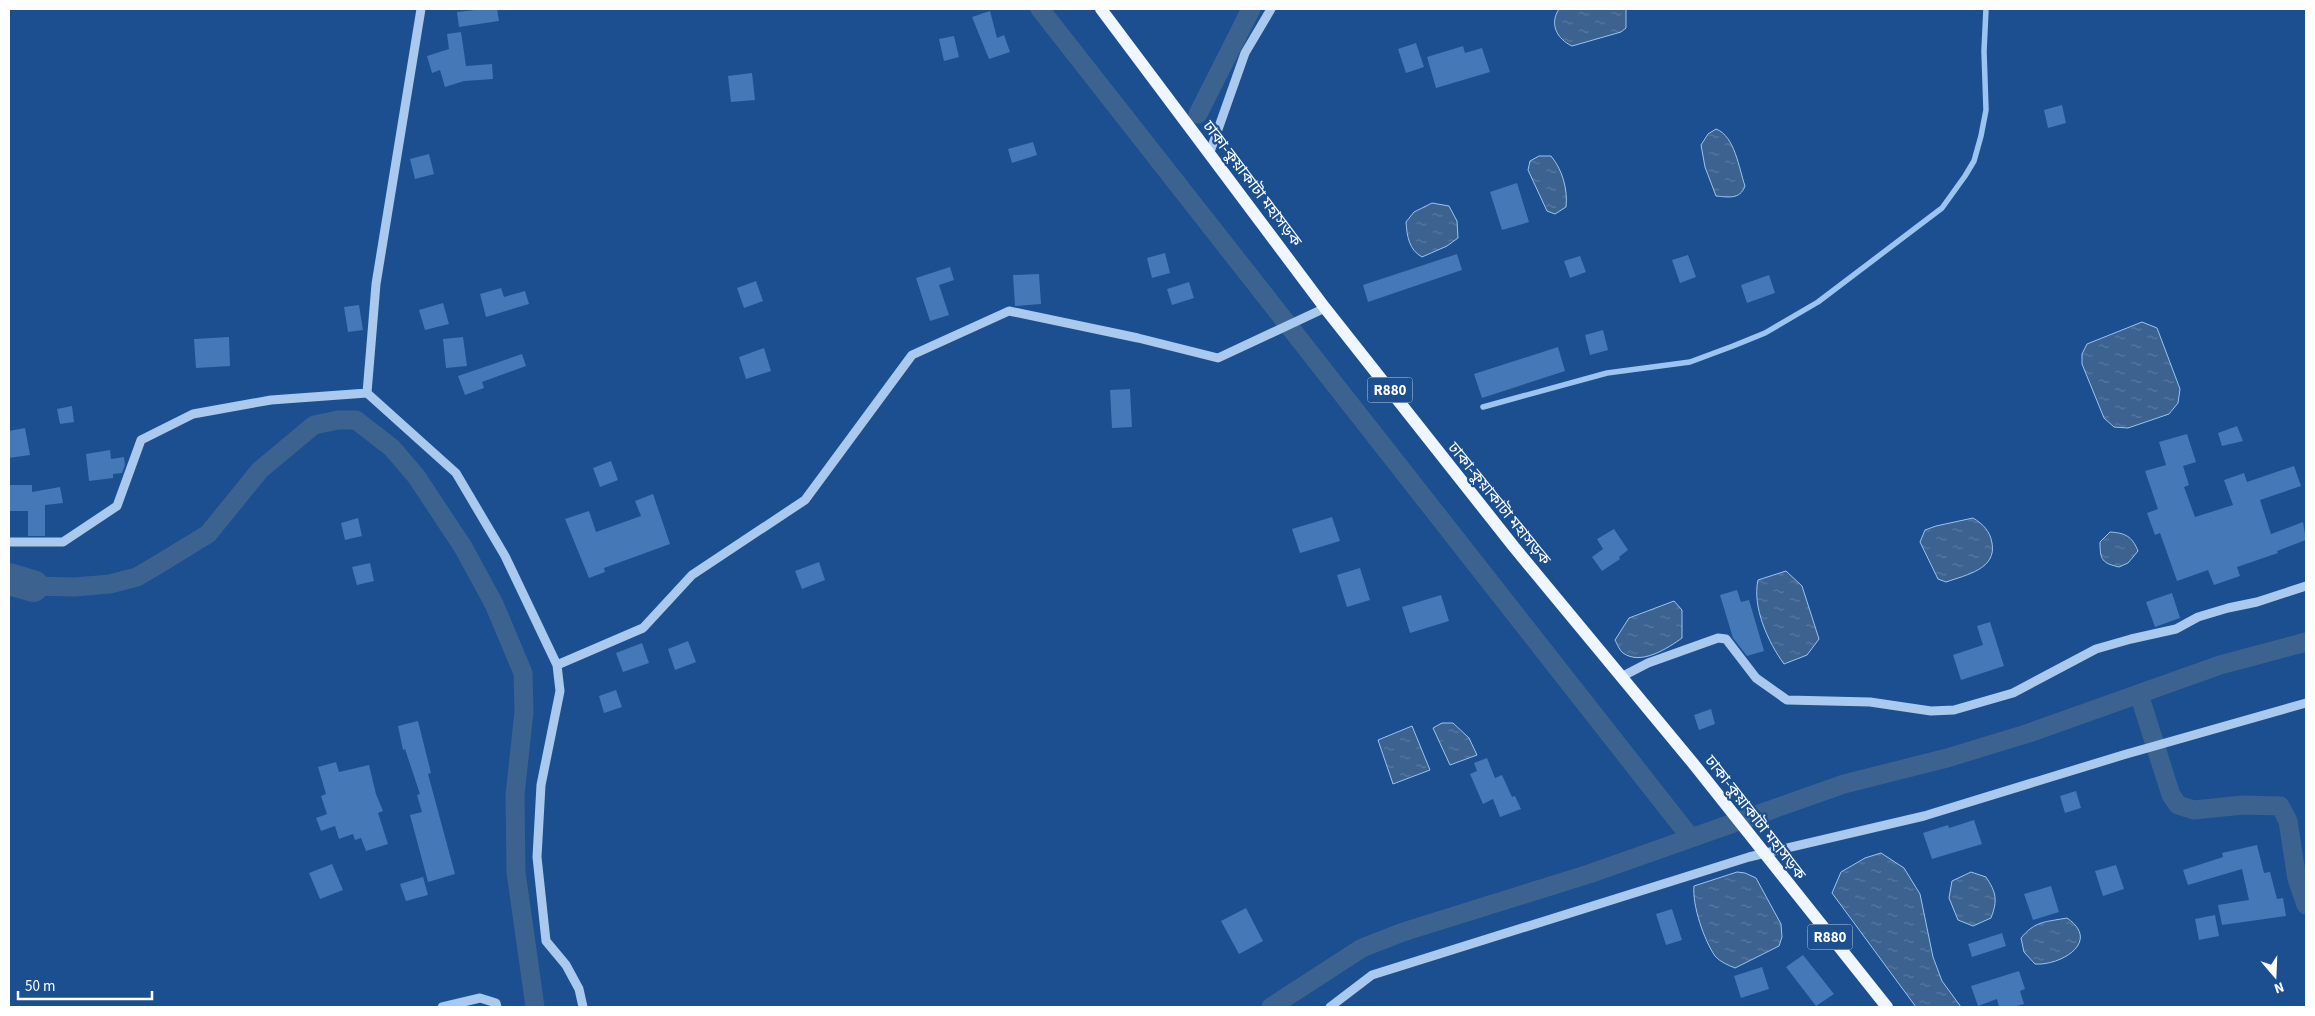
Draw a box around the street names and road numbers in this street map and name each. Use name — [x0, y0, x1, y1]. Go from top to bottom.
street label: ঢাকা-কুয়াকাটা মহাসড়ক — [1197, 115, 1308, 252]
road number: R880 — [1368, 378, 1412, 402]
street label: ঢাকা-কুয়াকাটা মহাসড়ক — [1442, 437, 1556, 571]
street label: ঢাকা-কুয়াকাটা মহাসড়ক — [1699, 750, 1812, 885]
road number: R880 — [1808, 924, 1852, 950]

